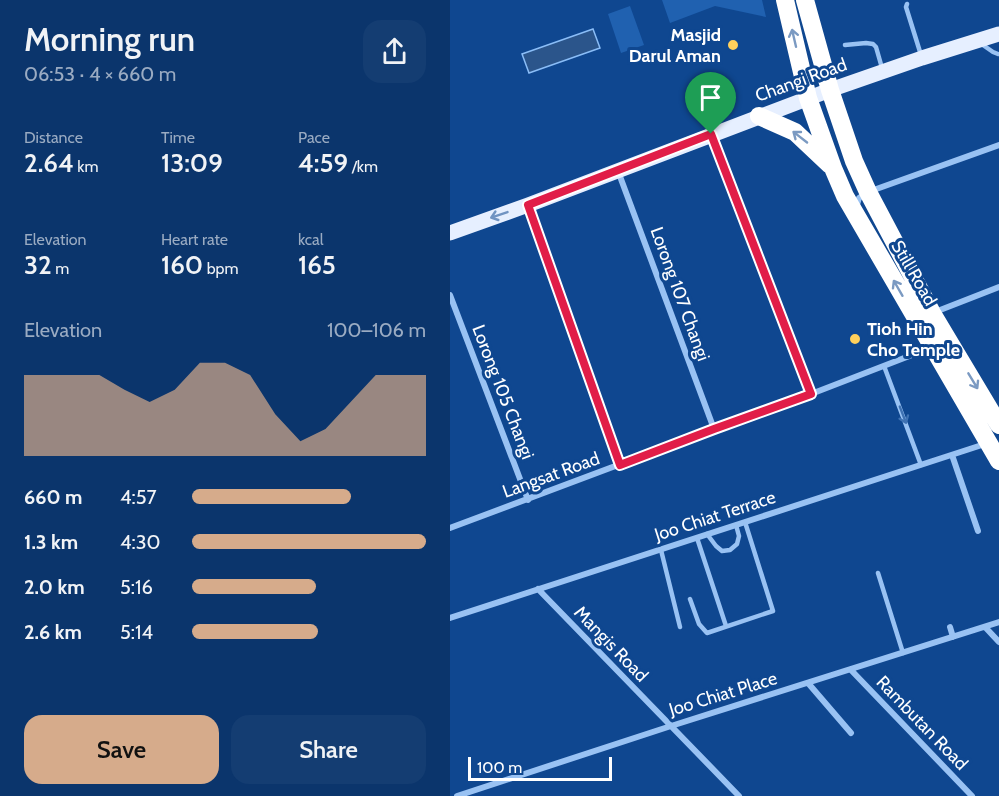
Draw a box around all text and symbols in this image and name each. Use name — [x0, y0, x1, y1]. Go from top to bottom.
text: Morning run — [24, 19, 195, 59]
button: share — [363, 20, 426, 83]
place label: Masjid Darul Aman — [629, 24, 721, 67]
one-way arrow — [788, 28, 799, 48]
marker: Masjid Darul Aman — [726, 38, 740, 52]
street label: Changi Road — [752, 53, 850, 107]
text: 06:53 · 4 × 660 m — [24, 62, 176, 86]
pin — [685, 72, 736, 134]
icon: arrive — [694, 81, 727, 114]
text: Distance — [24, 128, 83, 147]
text: Time — [161, 128, 195, 147]
text: Pace — [298, 128, 330, 147]
one-way arrow — [792, 130, 808, 143]
text: 2.64 — [24, 147, 74, 179]
text: 13:09 — [161, 147, 223, 179]
text: 4:59 — [298, 147, 348, 179]
text: km — [74, 157, 99, 176]
text: /km — [348, 157, 378, 176]
one-way arrow — [490, 211, 509, 222]
street label: Lorong 107 Changi — [646, 224, 714, 364]
text: Elevation — [24, 230, 87, 249]
text: Heart rate — [161, 230, 228, 249]
text: kcal — [298, 230, 324, 249]
street label: Still Road — [887, 236, 941, 310]
text: 32 — [24, 249, 52, 281]
text: 160 — [161, 249, 203, 281]
text: 165 — [298, 249, 336, 281]
text: m — [52, 259, 69, 278]
text: bpm — [203, 259, 239, 278]
one-way arrow — [892, 280, 904, 297]
text: Elevation — [24, 318, 102, 342]
text: 100–106 m — [327, 318, 426, 342]
place label: Tioh Hin Cho Temple — [867, 318, 960, 361]
street label: Lorong 105 Changi — [467, 322, 539, 462]
marker: Tioh Hin Cho Temple — [848, 332, 862, 346]
one-way arrow — [968, 372, 980, 389]
one-way arrow — [898, 406, 909, 424]
street label: Langsat Road — [499, 447, 603, 503]
text: 660 m — [24, 485, 82, 509]
text: 4:57 — [120, 485, 157, 509]
street label: Joo Chiat Terrace — [651, 486, 778, 546]
text: 1.3 km — [24, 530, 78, 554]
text: 4:30 — [120, 530, 161, 554]
text: 2.0 km — [24, 575, 85, 599]
text: 5:16 — [120, 575, 153, 599]
street label: Mangis Road — [569, 602, 653, 686]
text: 2.6 km — [24, 620, 82, 644]
text: 5:14 — [120, 620, 153, 644]
street label: Joo Chiat Place — [665, 667, 780, 721]
street label: Rambutan Road — [872, 671, 972, 775]
button: Save — [24, 715, 219, 784]
button: Share — [231, 715, 426, 784]
scale bar — [468, 754, 612, 782]
text: 100 m — [477, 758, 522, 777]

